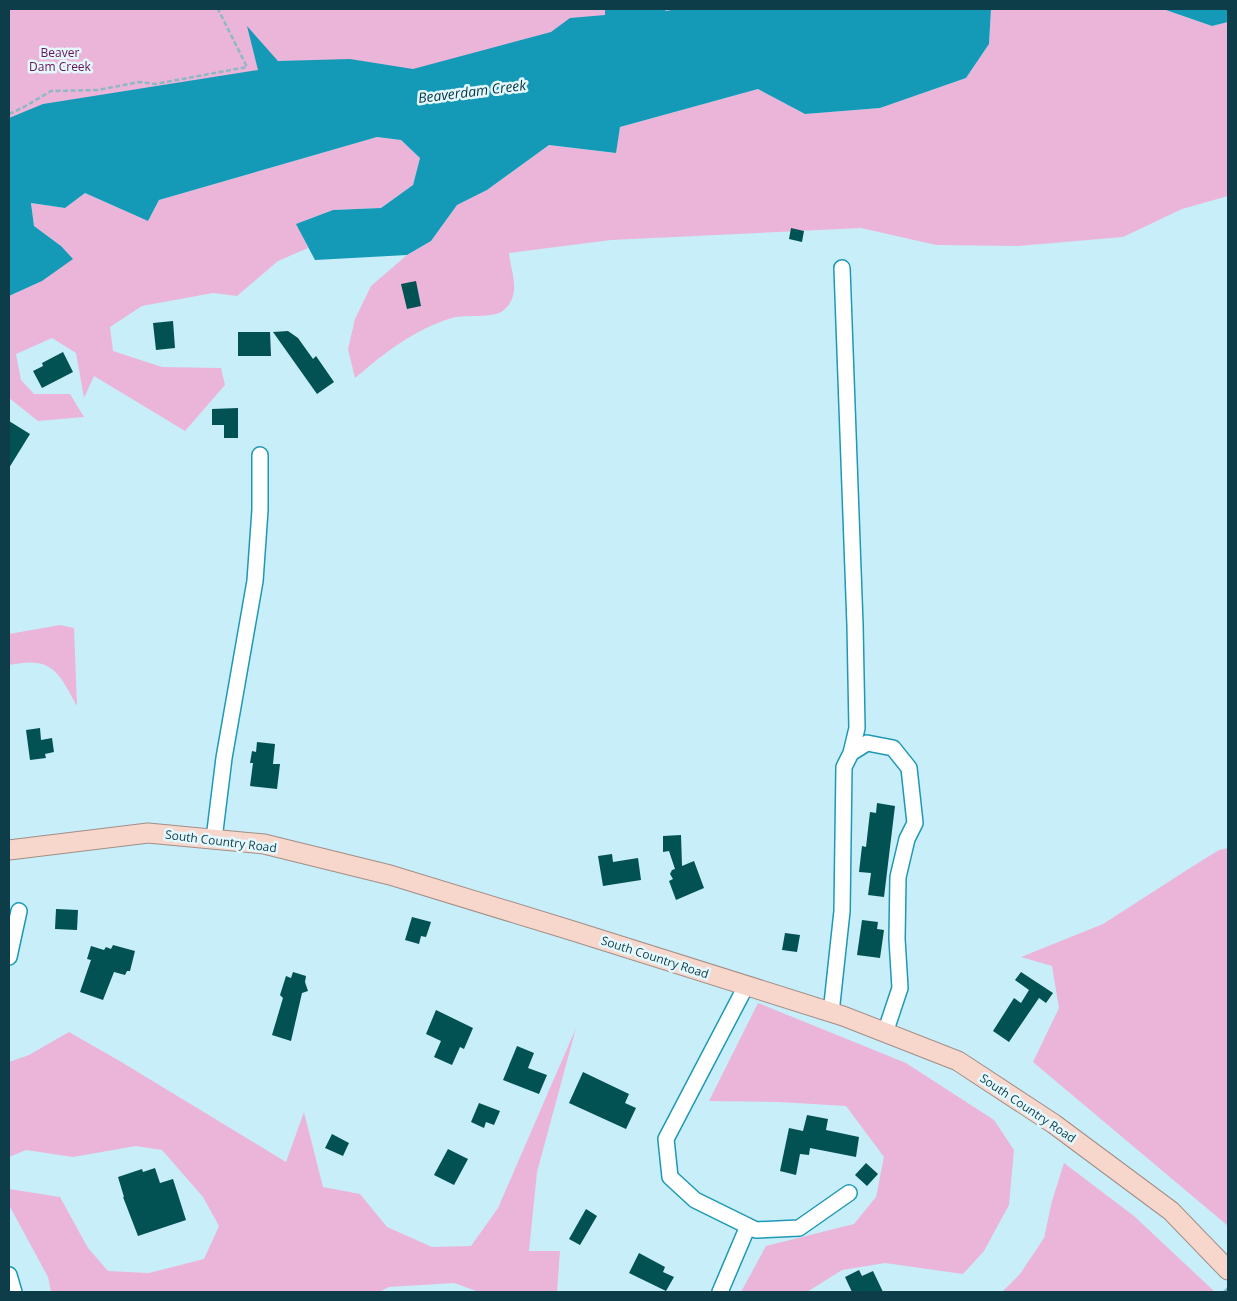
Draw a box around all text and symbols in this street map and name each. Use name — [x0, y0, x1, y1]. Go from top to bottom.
park label: Beaver Dam Creek — [29, 44, 92, 75]
water label: Beaverdam Creek — [417, 75, 528, 107]
street label: South Country Road — [164, 826, 278, 856]
street label: South Country Road — [599, 932, 711, 982]
street label: South Country Road — [977, 1070, 1079, 1146]

